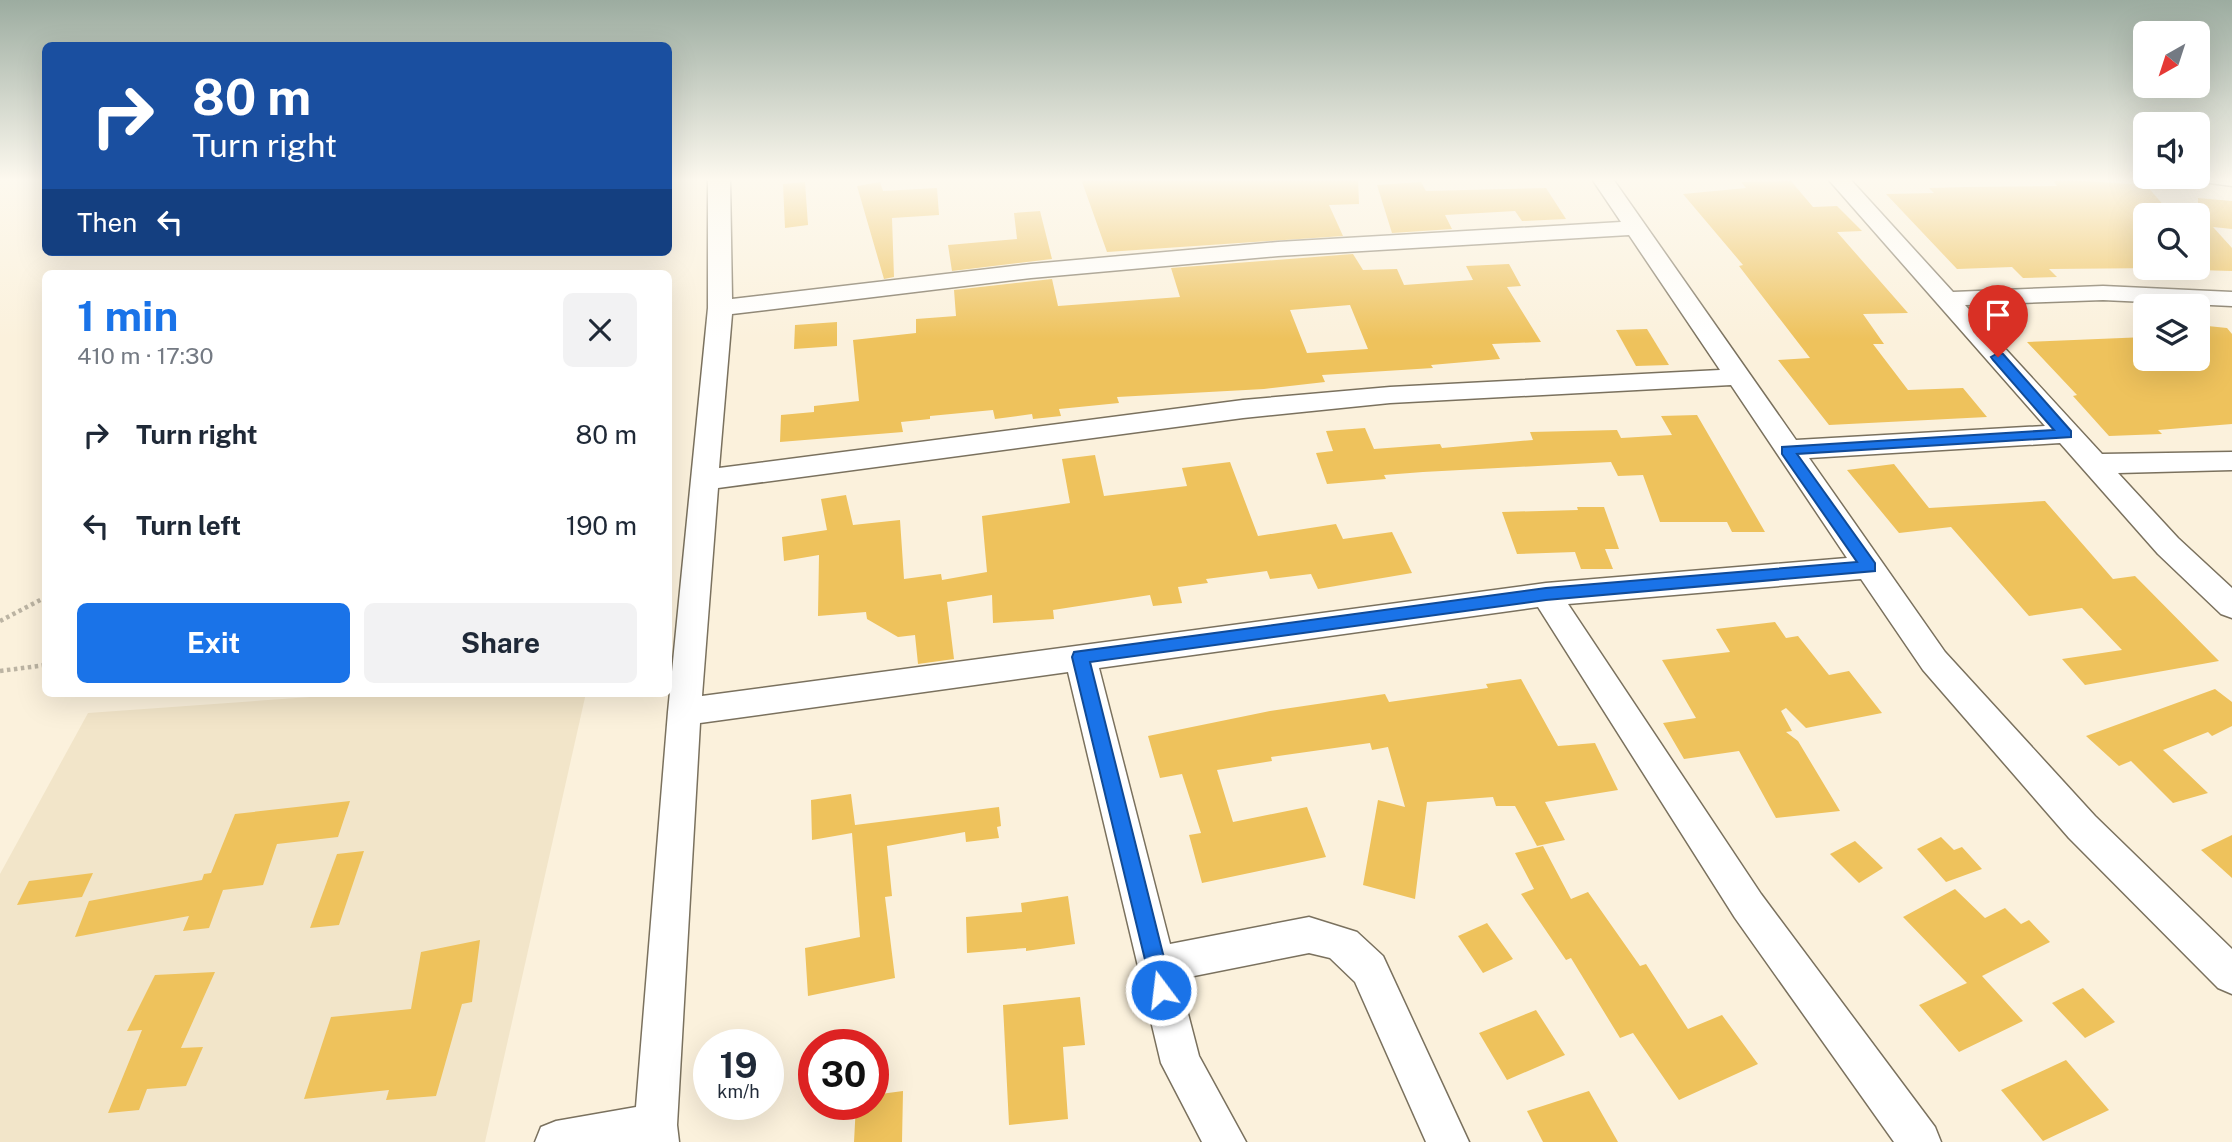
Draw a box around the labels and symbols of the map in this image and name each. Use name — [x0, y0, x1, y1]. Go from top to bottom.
north arrow — [2133, 21, 2210, 98]
pin — [1968, 285, 2028, 357]
position arrow — [1124, 953, 1198, 1027]
speed limit sign: 30 — [798, 1029, 889, 1120]

